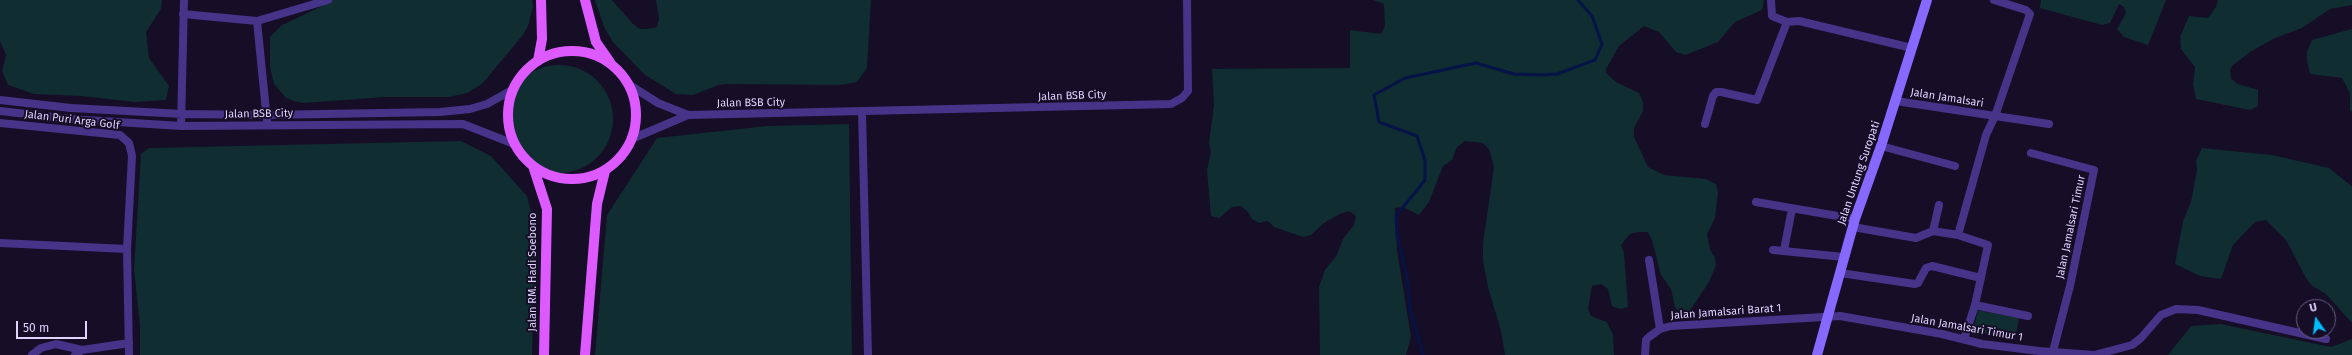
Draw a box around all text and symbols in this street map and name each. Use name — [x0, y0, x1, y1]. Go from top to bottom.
street label: Jalan Jamalsari — [1909, 86, 1985, 110]
street label: Jalan BSB City — [1038, 88, 1106, 104]
street label: Jalan BSB City — [717, 96, 785, 110]
street label: Jalan BSB City — [225, 107, 293, 121]
street label: Jalan Puri Arga Golf — [24, 108, 120, 132]
street label: Jalan Untung Suropati — [1835, 119, 1883, 227]
street label: Jalan Jamalsari Timur — [2054, 174, 2088, 280]
street label: Jalan RM. Hadi Soebono — [526, 213, 540, 331]
north arrow — [2296, 299, 2336, 339]
text: U — [2308, 301, 2318, 315]
street label: Jalan Jamalsari Barat 1 — [1670, 302, 1782, 322]
street label: Jalan Jamalsari Timur 1 — [1910, 312, 2024, 344]
scale bar — [18, 313, 89, 339]
text: 50 m — [23, 321, 49, 335]

